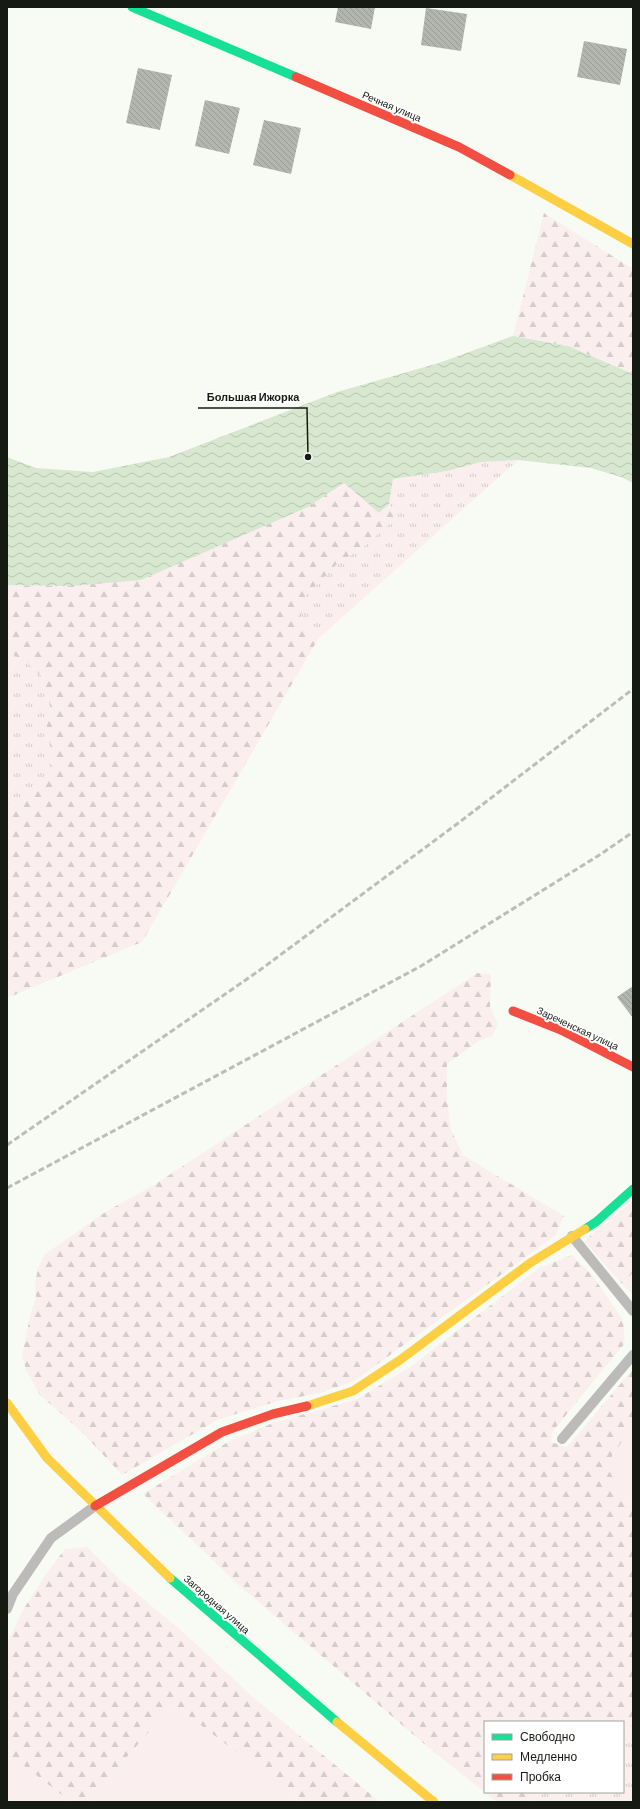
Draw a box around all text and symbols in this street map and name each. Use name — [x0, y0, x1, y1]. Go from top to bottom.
street label: Речная улица — [361, 88, 424, 124]
callout: Большая Ижорка — [198, 385, 307, 408]
text: Большая Ижорка — [207, 390, 300, 403]
street label: Зареченская улица — [535, 1004, 621, 1052]
street label: Загородная улица — [182, 1572, 253, 1636]
legend — [484, 1721, 624, 1793]
text: Свободно — [520, 1729, 575, 1744]
text: Медленно — [520, 1749, 577, 1764]
text: Пробка — [520, 1769, 561, 1784]

